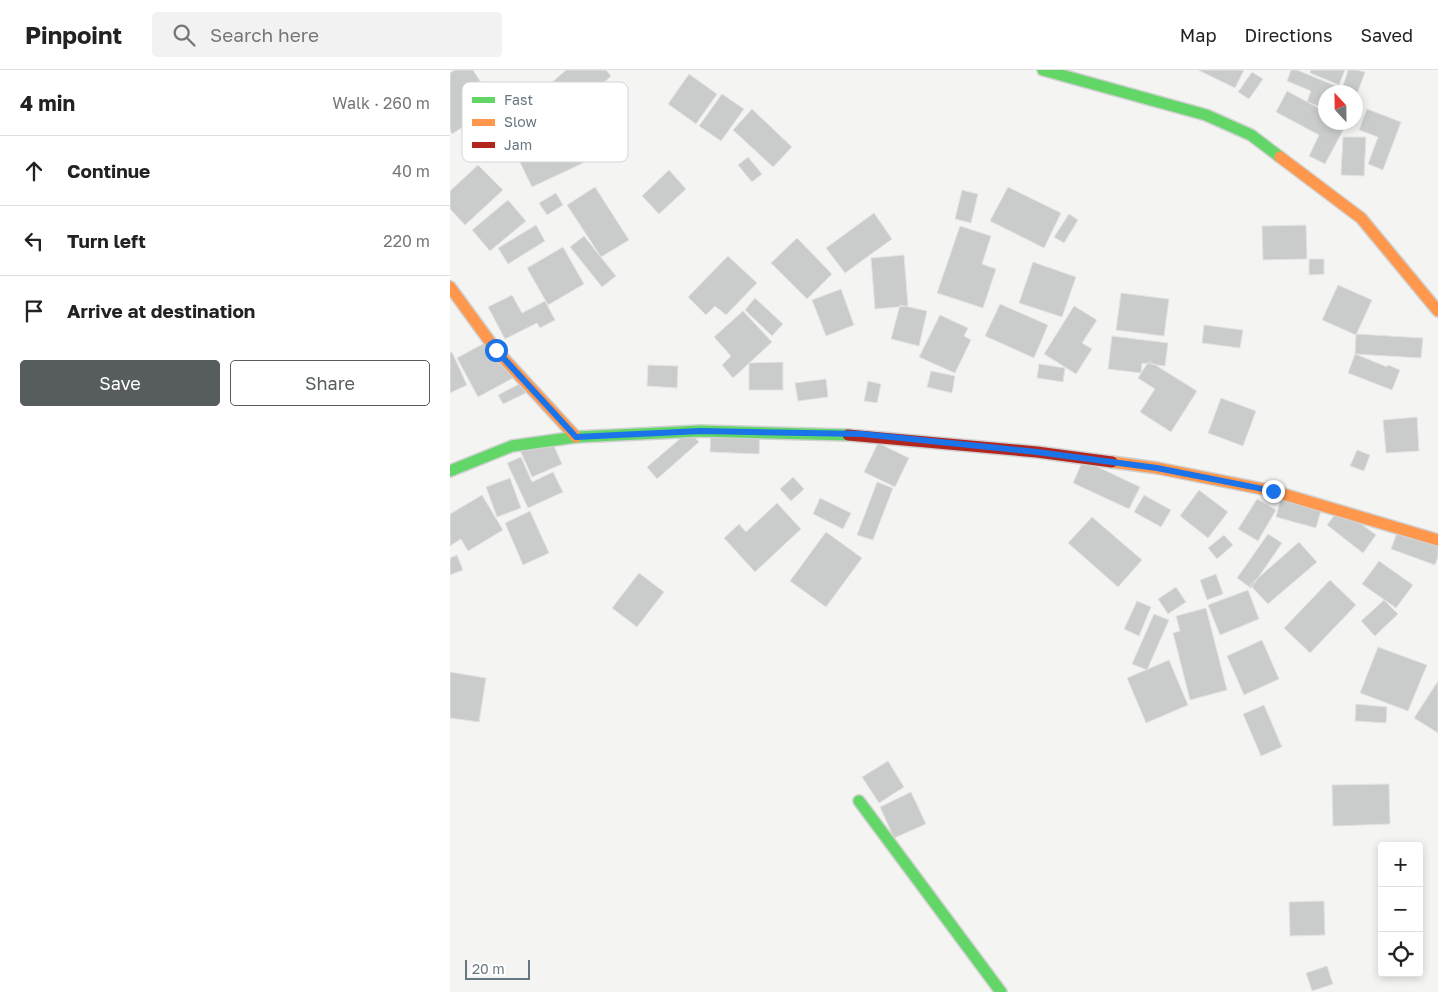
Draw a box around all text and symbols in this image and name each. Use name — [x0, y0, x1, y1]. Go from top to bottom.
search box — [152, 12, 502, 57]
text: Pinpoint — [25, 20, 122, 49]
icon: search — [170, 21, 198, 49]
text: Search here — [210, 23, 319, 46]
text: Map — [1180, 24, 1216, 46]
text: Directions — [1244, 24, 1332, 46]
text: Saved — [1360, 24, 1413, 46]
legend — [462, 82, 628, 162]
north arrow — [1318, 85, 1363, 130]
text: 4 min — [20, 90, 75, 116]
text: Fast — [504, 91, 533, 108]
text: Walk · 260 m — [332, 93, 430, 113]
text: Slow — [504, 113, 537, 130]
text: Jam — [504, 136, 532, 153]
icon: ahead — [20, 157, 48, 185]
text: Continue — [67, 159, 150, 182]
text: 40 m — [392, 161, 430, 181]
icon: left — [20, 227, 48, 255]
text: Turn left — [67, 229, 146, 252]
text: 220 m — [383, 231, 430, 251]
icon: arrive — [20, 297, 48, 325]
text: Arrive at destination — [67, 299, 255, 322]
route start — [485, 339, 508, 362]
button: Save — [20, 360, 220, 406]
button: Share — [230, 360, 430, 406]
route end — [1262, 480, 1285, 503]
map controls — [1378, 842, 1423, 977]
button: + — [1378, 842, 1423, 887]
button: − — [1378, 887, 1423, 932]
button: locate — [1378, 932, 1423, 977]
scale bar — [465, 957, 530, 980]
text: 20 m — [472, 960, 505, 977]

